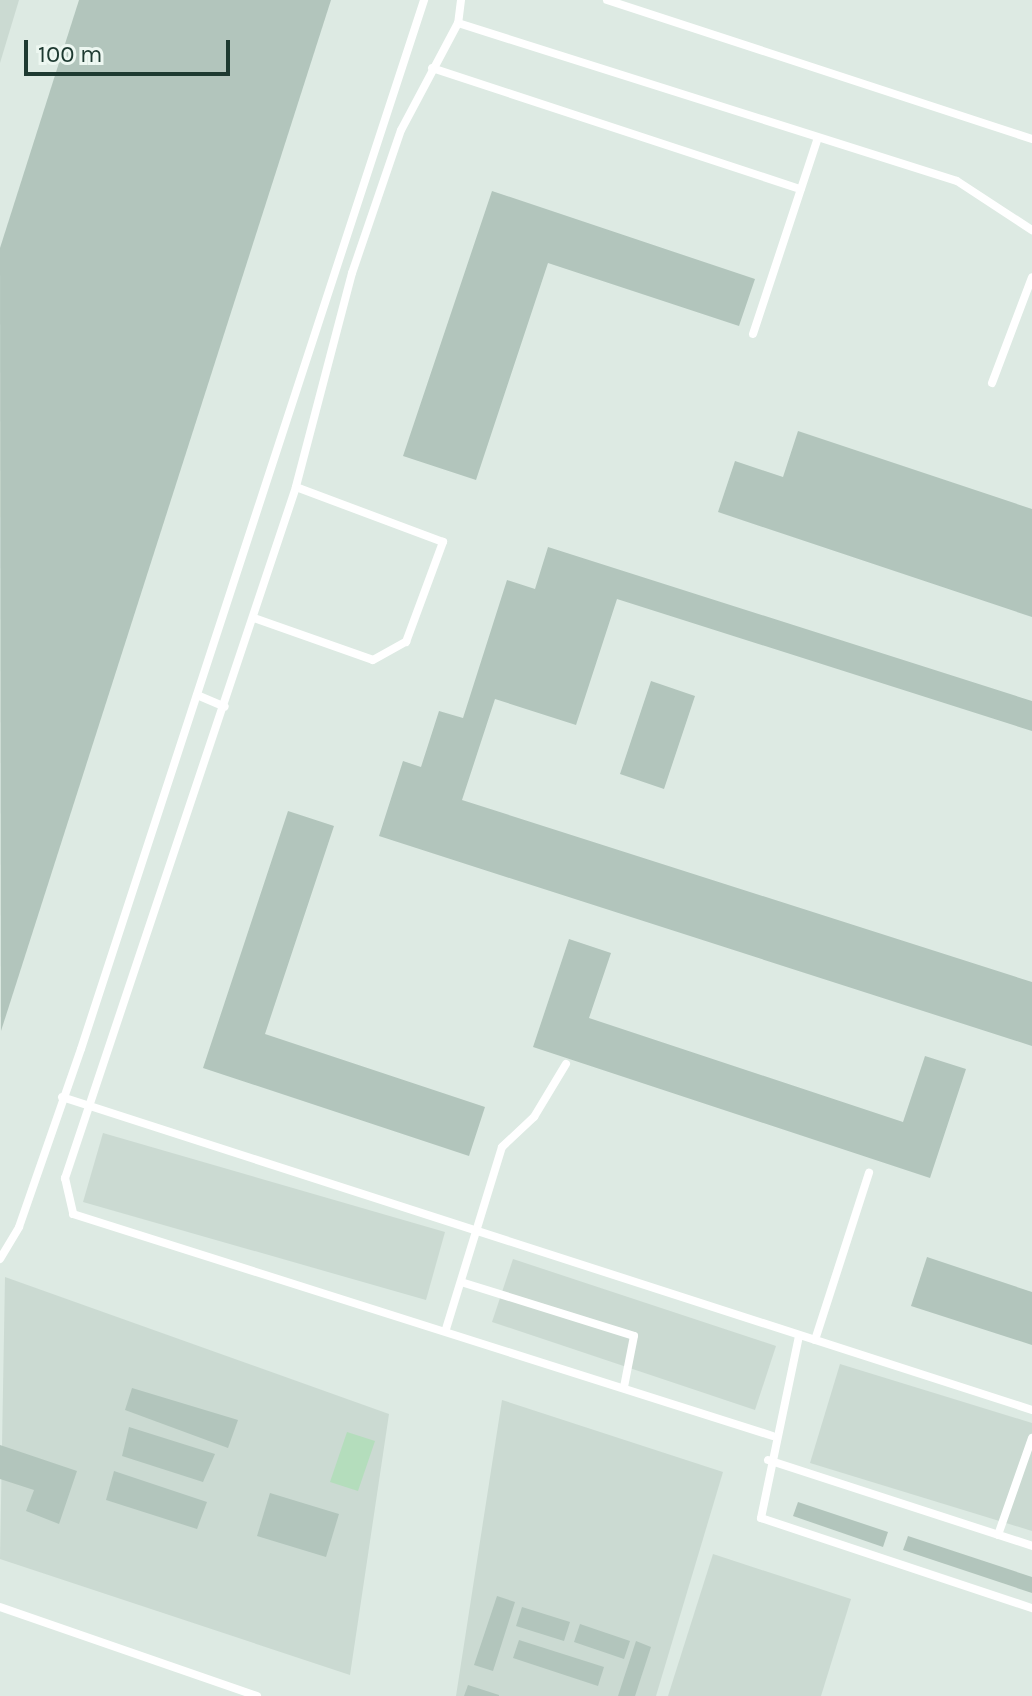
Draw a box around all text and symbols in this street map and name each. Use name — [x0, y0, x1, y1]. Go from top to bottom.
scale bar — [28, 24, 234, 74]
text: 100 m — [38, 40, 103, 68]

